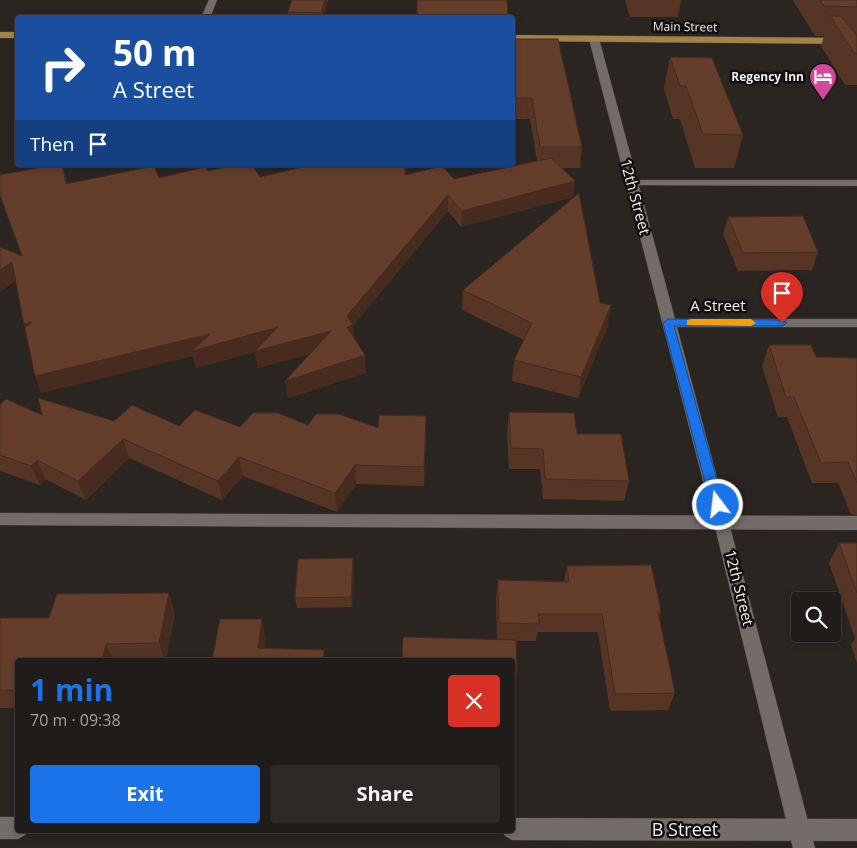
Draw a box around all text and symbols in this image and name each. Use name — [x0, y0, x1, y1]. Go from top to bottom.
street label: Main Street — [653, 17, 717, 36]
text: 50 m — [113, 29, 196, 76]
icon: right — [30, 35, 95, 100]
hotel icon: Regency Inn — [808, 62, 838, 101]
place label: Regency Inn — [731, 68, 804, 85]
text: A Street — [113, 74, 194, 104]
icon: arrive — [84, 130, 112, 158]
text: Then — [30, 131, 74, 157]
street label: 12th Street — [616, 157, 656, 237]
pin — [761, 272, 803, 323]
icon: arrive — [768, 279, 796, 307]
street label: A Street — [690, 295, 746, 315]
position arrow — [691, 478, 743, 530]
street label: 12th Street — [721, 548, 759, 628]
map controls — [791, 592, 841, 642]
button: search — [791, 592, 841, 642]
text: 1 min — [30, 669, 113, 710]
button: close — [448, 675, 500, 727]
text: 70 m · 09:38 — [30, 709, 121, 731]
button: Exit — [30, 765, 260, 823]
button: Share — [270, 765, 500, 823]
street label: B Street — [652, 817, 718, 841]

